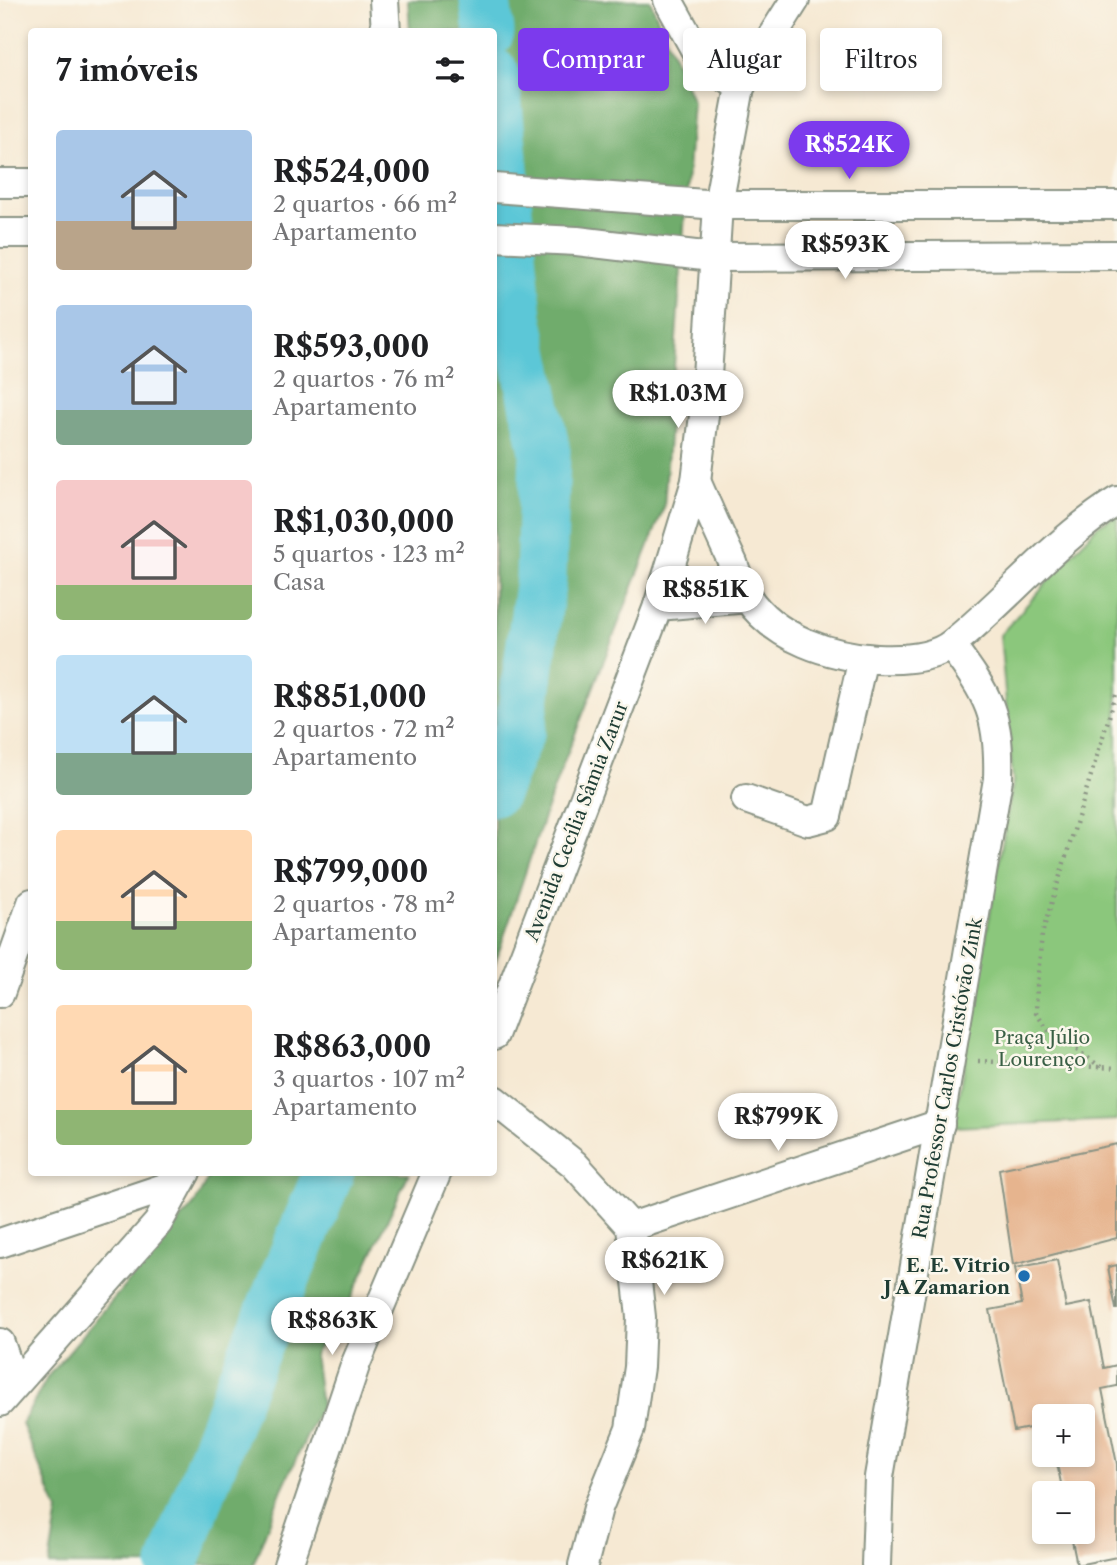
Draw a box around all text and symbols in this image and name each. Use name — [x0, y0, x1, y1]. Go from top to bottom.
chip: Comprar — [518, 28, 669, 91]
chip: Alugar — [683, 28, 806, 91]
chip: Filtros — [820, 28, 942, 91]
icon: filters — [431, 51, 469, 89]
text: 7 imóveis — [56, 52, 198, 89]
pin: R$524K — [792, 122, 906, 181]
text: R$524K — [805, 130, 893, 158]
text: R$524,000 — [273, 153, 430, 190]
icon: home — [112, 158, 196, 242]
text: 2 quartos · 66 m² — [273, 190, 457, 218]
text: Apartamento — [273, 218, 417, 246]
pin: R$593K — [788, 222, 902, 281]
text: R$593K — [801, 230, 889, 258]
text: R$593,000 — [273, 328, 429, 365]
icon: home — [112, 333, 196, 417]
text: 2 quartos · 76 m² — [273, 365, 454, 393]
pin: R$1.03M — [613, 370, 743, 430]
text: R$1.03M — [628, 379, 728, 407]
text: Apartamento — [273, 393, 417, 421]
text: R$1,030,000 — [273, 503, 454, 540]
icon: home — [112, 508, 196, 592]
text: 5 quartos · 123 m² — [273, 540, 465, 568]
pin: R$851K — [648, 566, 762, 626]
text: Casa — [273, 568, 325, 596]
text: R$851K — [662, 575, 748, 603]
text: R$851,000 — [273, 678, 427, 715]
icon: home — [112, 683, 196, 767]
street label: Avenida Cecília Sâmia Zarur — [520, 698, 633, 945]
text: 2 quartos · 72 m² — [273, 715, 455, 743]
text: Apartamento — [273, 743, 417, 771]
text: R$799,000 — [273, 853, 428, 890]
icon: home — [112, 858, 196, 942]
text: 2 quartos · 78 m² — [273, 890, 455, 918]
street label: Rua Professor Carlos Cristóvão Zink — [908, 915, 987, 1241]
text: Apartamento — [273, 918, 417, 946]
park label: Praça Júlio Lourenço — [994, 1026, 1090, 1071]
text: R$863,000 — [273, 1028, 431, 1065]
icon: home — [112, 1033, 196, 1117]
text: 3 quartos · 107 m² — [273, 1065, 465, 1093]
text: Apartamento — [273, 1093, 417, 1121]
pin: R$799K — [721, 1094, 835, 1153]
text: R$799K — [734, 1102, 822, 1130]
pin: R$621K — [607, 1238, 721, 1297]
text: R$621K — [621, 1246, 707, 1274]
place label: E. E. Vitrio J A Zamarion — [881, 1254, 1010, 1299]
marker: E. E. Vitrio J A Zamarion — [1016, 1268, 1032, 1284]
pin: R$863K — [275, 1298, 389, 1357]
text: R$863K — [287, 1306, 377, 1334]
map controls — [1032, 1404, 1095, 1544]
button: + — [1032, 1404, 1095, 1467]
button: − — [1032, 1481, 1095, 1544]

